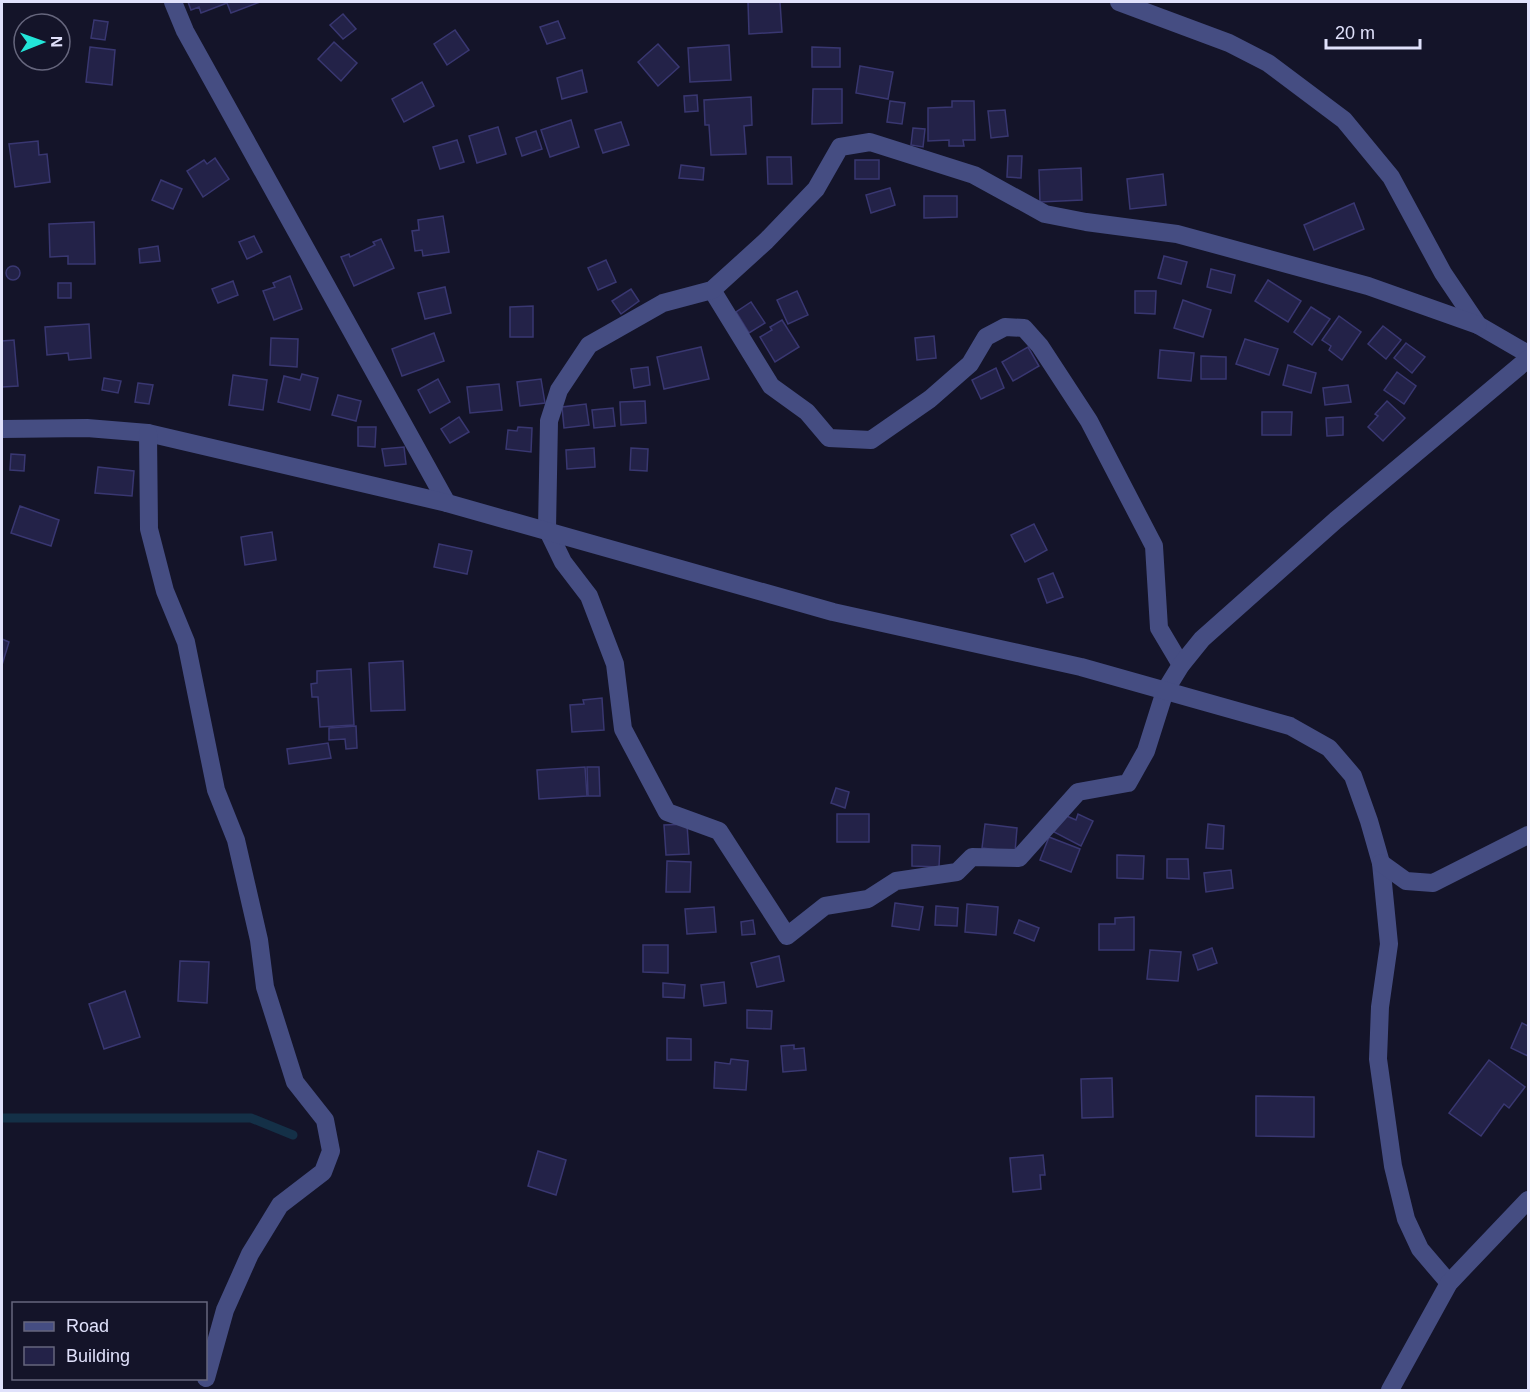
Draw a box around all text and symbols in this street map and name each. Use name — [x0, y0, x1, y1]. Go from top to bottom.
north arrow — [12, 12, 72, 72]
scale bar — [1326, 12, 1420, 50]
text: 20 m — [1335, 23, 1375, 43]
text: N — [48, 36, 65, 48]
legend — [12, 1302, 207, 1380]
text: Road — [66, 1316, 109, 1336]
text: Building — [66, 1346, 130, 1366]

